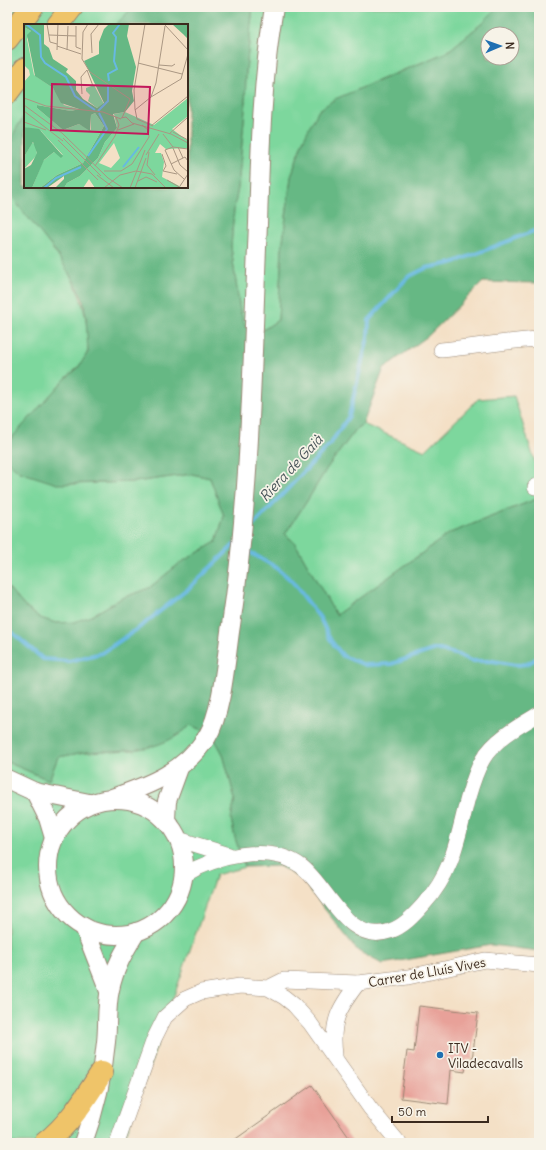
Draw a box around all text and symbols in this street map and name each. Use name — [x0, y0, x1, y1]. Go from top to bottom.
inset map — [24, 24, 188, 188]
north arrow — [480, 26, 520, 66]
text: N — [503, 42, 517, 50]
water label: Riera de Gaià — [256, 430, 327, 505]
street label: Carrer de Lluís Vives — [367, 954, 487, 991]
place label: ITV - Viladecavalls — [448, 1040, 523, 1072]
marker: ITV - Viladecavalls — [435, 1050, 445, 1060]
scale bar — [392, 1098, 488, 1124]
text: 50 m — [398, 1104, 427, 1119]

